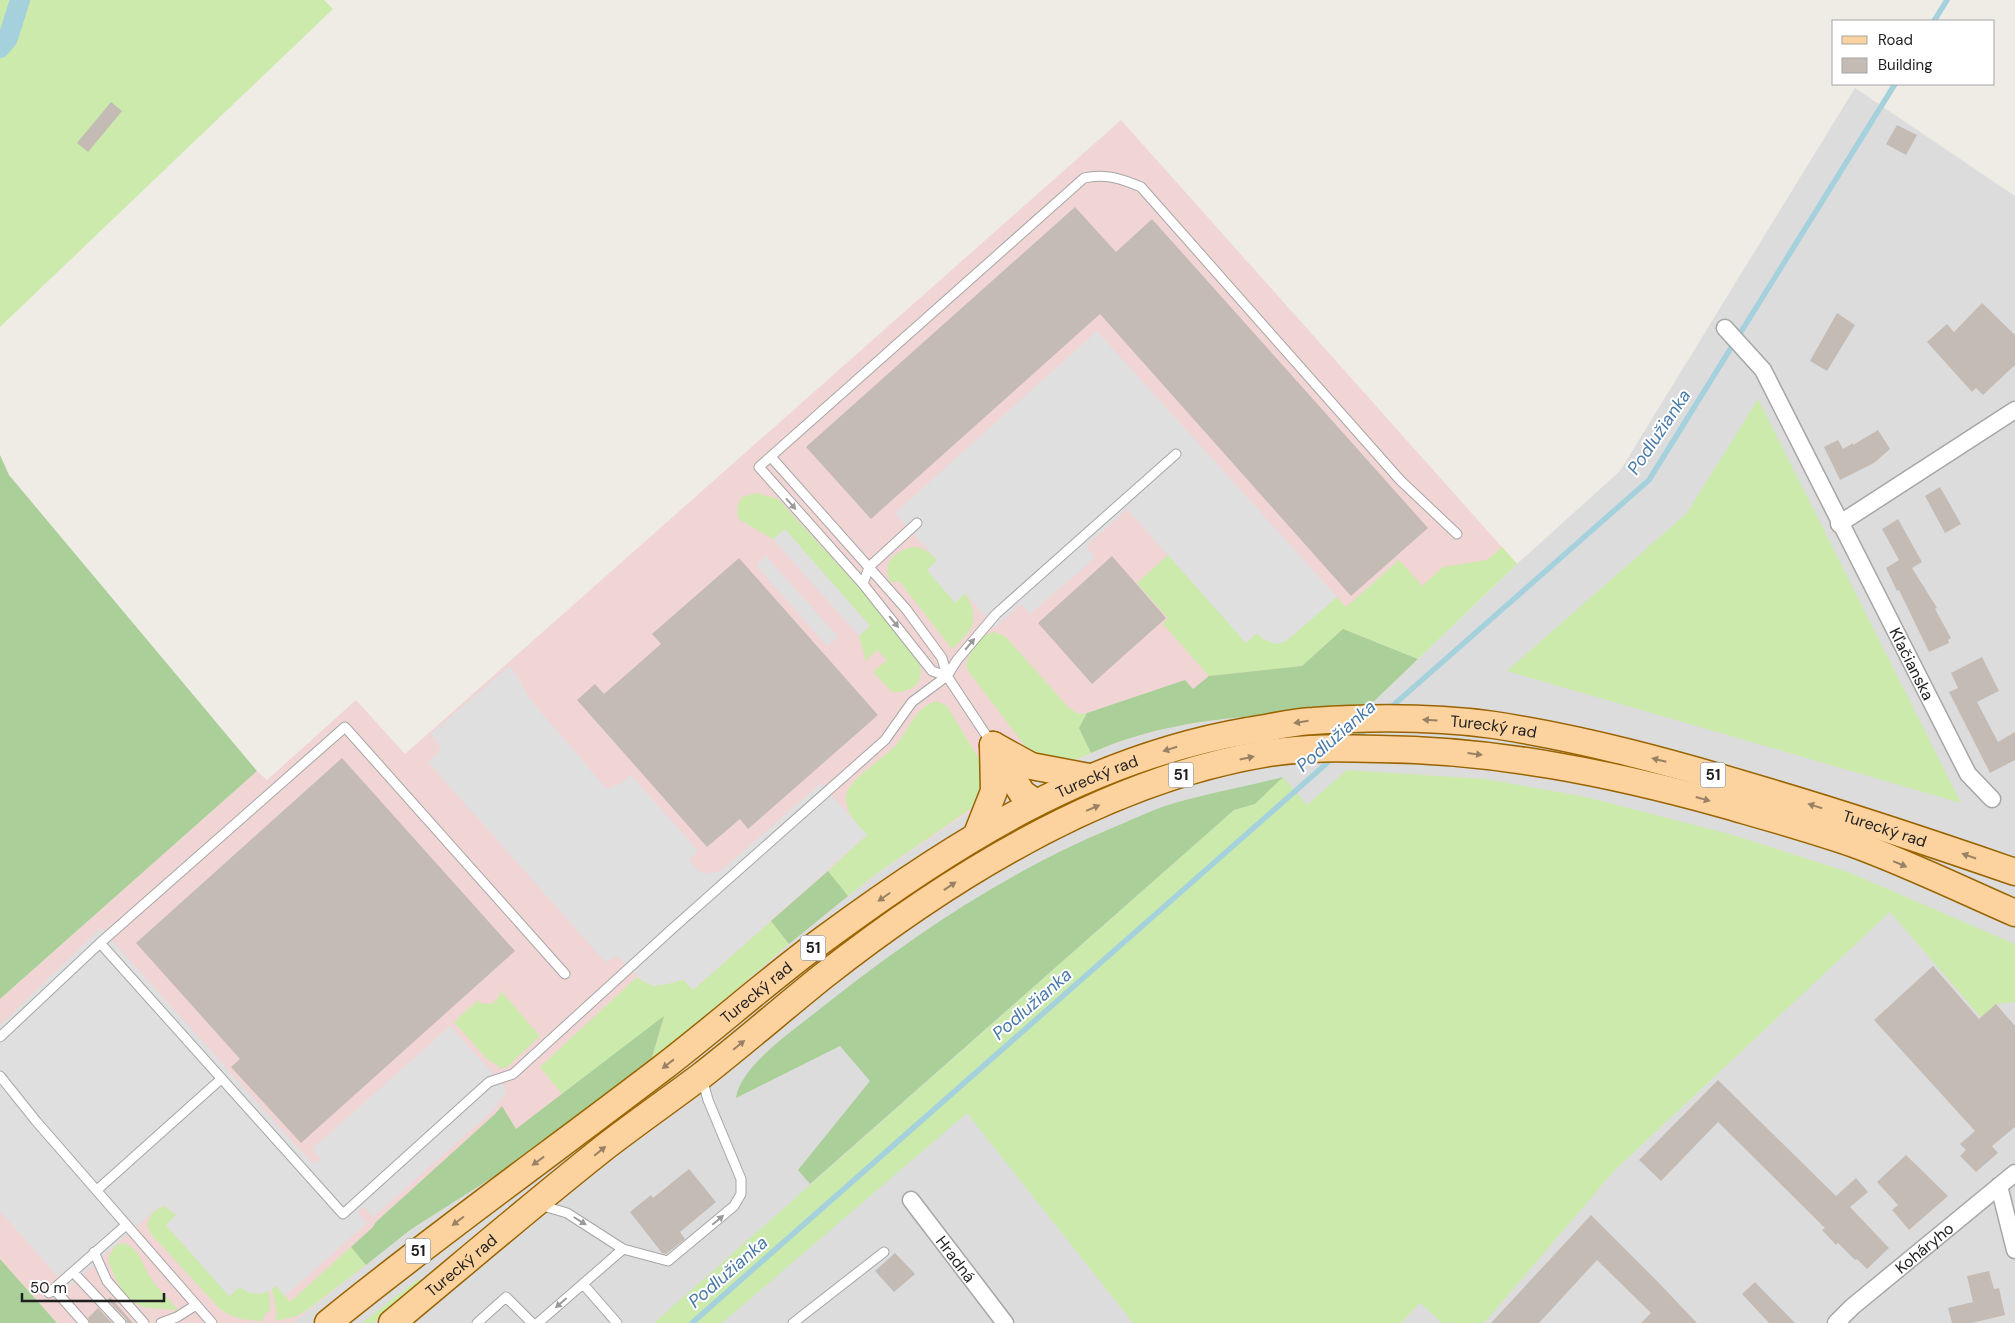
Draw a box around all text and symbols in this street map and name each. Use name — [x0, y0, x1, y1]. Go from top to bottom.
legend — [1832, 20, 1995, 85]
text: Road — [1878, 30, 1913, 50]
text: Building — [1878, 55, 1933, 75]
water label: Podlužianka — [1622, 385, 1696, 479]
one-way arrow — [785, 497, 797, 509]
one-way arrow — [888, 615, 899, 628]
street label: Kľačianska — [1884, 624, 1939, 704]
one-way arrow — [965, 638, 976, 651]
water label: Podlužianka — [1291, 695, 1381, 777]
street label: Turecký rad — [1449, 711, 1538, 743]
one-way arrow — [1422, 716, 1438, 724]
one-way arrow — [1293, 719, 1309, 727]
one-way arrow — [1162, 746, 1177, 753]
street label: Turecký rad — [1052, 750, 1141, 803]
one-way arrow — [1467, 750, 1483, 758]
one-way arrow — [1240, 754, 1255, 762]
one-way arrow — [1651, 756, 1666, 764]
road number: 51 — [1168, 762, 1194, 788]
road number: 51 — [1700, 762, 1726, 788]
one-way arrow — [1695, 795, 1710, 803]
one-way arrow — [1807, 801, 1822, 809]
one-way arrow — [1086, 804, 1100, 812]
street label: Turecký rad — [1840, 805, 1929, 852]
one-way arrow — [1961, 852, 1976, 860]
one-way arrow — [1893, 860, 1907, 868]
one-way arrow — [943, 881, 957, 891]
one-way arrow — [877, 892, 891, 902]
road number: 51 — [800, 936, 826, 960]
street label: Turecký rad — [716, 957, 797, 1028]
water label: Podlužianka — [987, 963, 1077, 1045]
one-way arrow — [732, 1039, 745, 1050]
one-way arrow — [662, 1058, 675, 1069]
one-way arrow — [593, 1146, 606, 1157]
one-way arrow — [532, 1156, 545, 1167]
one-way arrow — [712, 1215, 724, 1226]
one-way arrow — [452, 1216, 465, 1227]
one-way arrow — [573, 1217, 586, 1226]
street label: Koháryho — [1891, 1218, 1958, 1278]
street label: Turecký rad — [421, 1230, 502, 1302]
water label: Podlužianka — [683, 1231, 773, 1313]
street label: Hradná — [931, 1231, 980, 1287]
road number: 51 — [406, 1238, 430, 1264]
scale bar — [22, 1270, 165, 1302]
text: 50 m — [30, 1278, 67, 1298]
one-way arrow — [554, 1298, 567, 1309]

